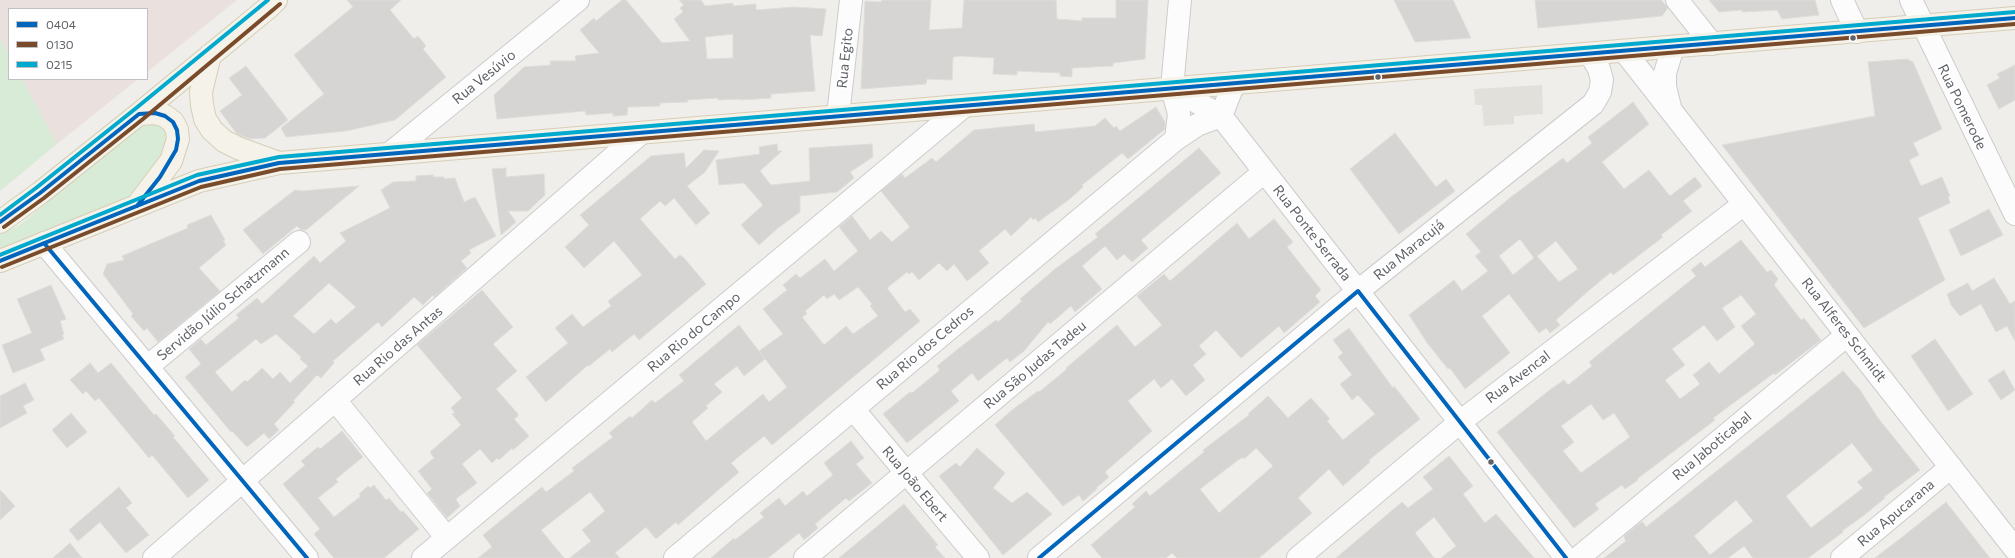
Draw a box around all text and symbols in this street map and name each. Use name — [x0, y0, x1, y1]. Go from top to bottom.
legend — [8, 8, 148, 80]
text: 0404 — [46, 17, 76, 31]
street label: Rua Egito — [833, 27, 857, 89]
unlabelled marker — [1848, 33, 1858, 43]
text: 0130 — [46, 37, 74, 51]
street label: Rua Vesúvio — [449, 46, 519, 108]
text: 0215 — [46, 57, 72, 71]
street label: Rua Pomerode — [1934, 62, 1990, 152]
unlabelled marker — [1373, 72, 1383, 82]
street label: Rua Ponte Serrada — [1269, 182, 1355, 284]
street label: Rua Maracujá — [1370, 216, 1448, 284]
street label: Servidão Júlio Schatzmann — [154, 244, 292, 364]
street label: Rua Alferes Schmidt — [1798, 275, 1890, 385]
street label: Rua Rio do Campo — [644, 288, 744, 376]
street label: Rua Rio das Antas — [350, 303, 446, 389]
street label: Rua Rio dos Cedros — [873, 303, 977, 393]
street label: Rua São Judas Tadeu — [980, 317, 1090, 413]
street label: Rua Avencal — [1482, 347, 1554, 407]
street label: Rua Jaboticabal — [1669, 408, 1755, 484]
street label: Rua João Ebert — [879, 443, 951, 525]
unlabelled marker — [1486, 457, 1496, 467]
street label: Rua Apucarana — [1854, 476, 1938, 550]

